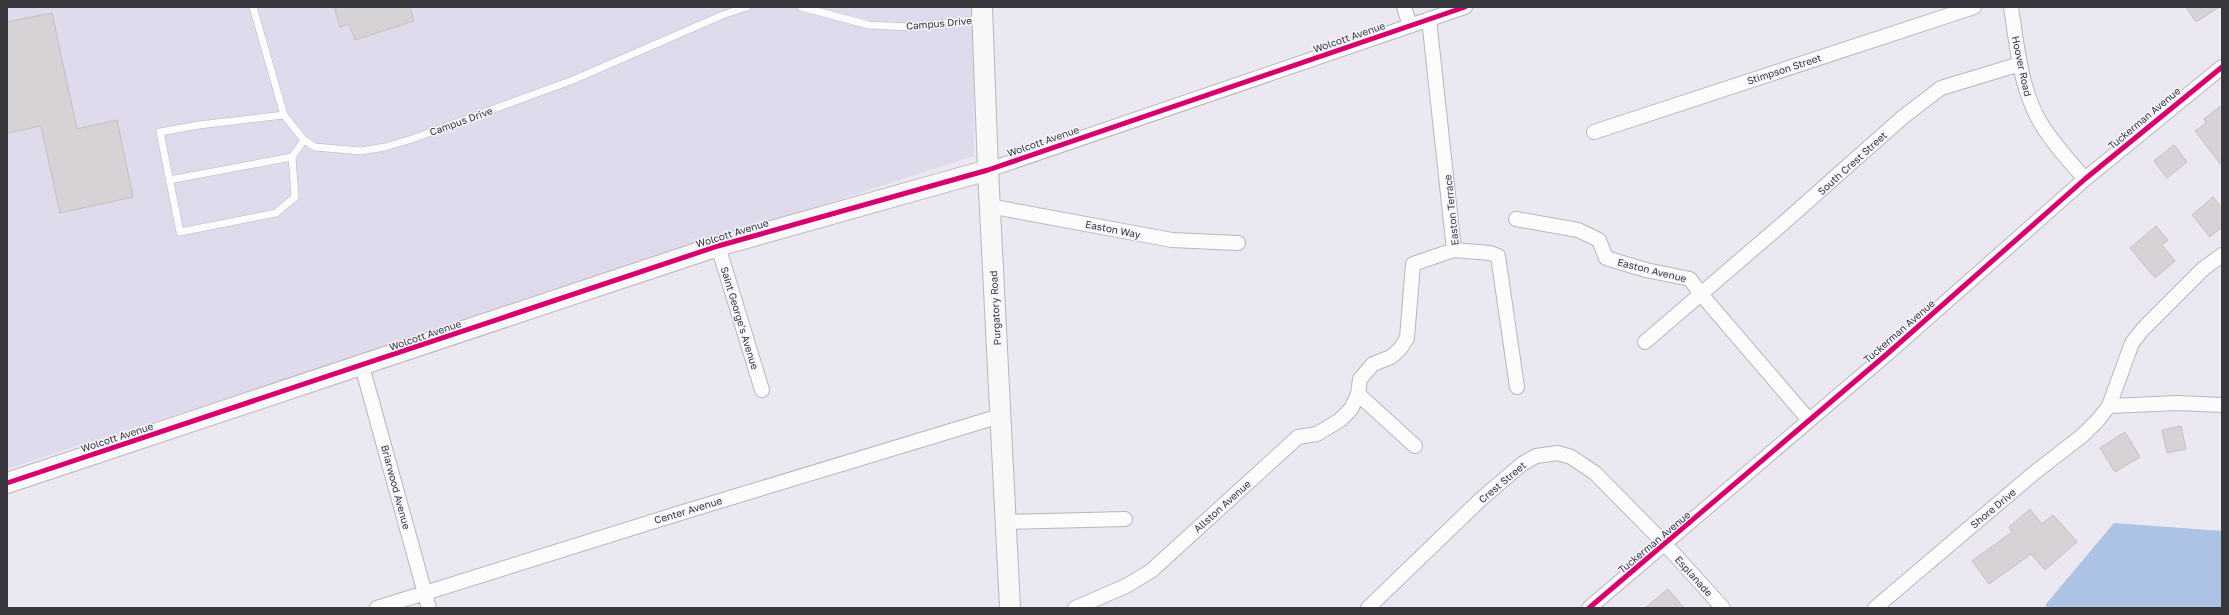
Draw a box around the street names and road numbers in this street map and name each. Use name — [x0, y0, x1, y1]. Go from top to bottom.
street label: Campus Drive — [906, 14, 973, 32]
street label: Wolcott Avenue — [1311, 19, 1387, 55]
street label: Hoover Road — [2010, 35, 2034, 97]
street label: Stimpson Street — [1745, 51, 1823, 87]
street label: Tuckerman Avenue — [2106, 84, 2183, 152]
street label: Campus Drive — [428, 104, 494, 138]
street label: Wolcott Avenue — [1005, 123, 1081, 159]
street label: South Crest Street — [1815, 129, 1889, 197]
street label: Easton Terrace — [1441, 174, 1461, 246]
street label: Wolcott Avenue — [694, 216, 770, 250]
street label: Easton Way — [1084, 218, 1142, 240]
street label: Easton Avenue — [1616, 256, 1688, 284]
street label: Saint George's Avenue — [719, 265, 761, 371]
street label: Purgatory Road — [987, 270, 1003, 346]
street label: Tuckerman Avenue — [1861, 297, 1937, 365]
street label: Wolcott Avenue — [387, 317, 463, 353]
street label: Wolcott Avenue — [79, 420, 155, 454]
street label: Briarwood Avenue — [379, 443, 413, 531]
street label: Crest Street — [1476, 459, 1528, 505]
street label: Allston Avenue — [1191, 477, 1253, 535]
street label: Shore Drive — [1968, 485, 2018, 530]
street label: Center Avenue — [653, 494, 723, 526]
street label: Tuckerman Avenue — [1616, 508, 1693, 576]
street label: Esplanade — [1673, 553, 1715, 599]

